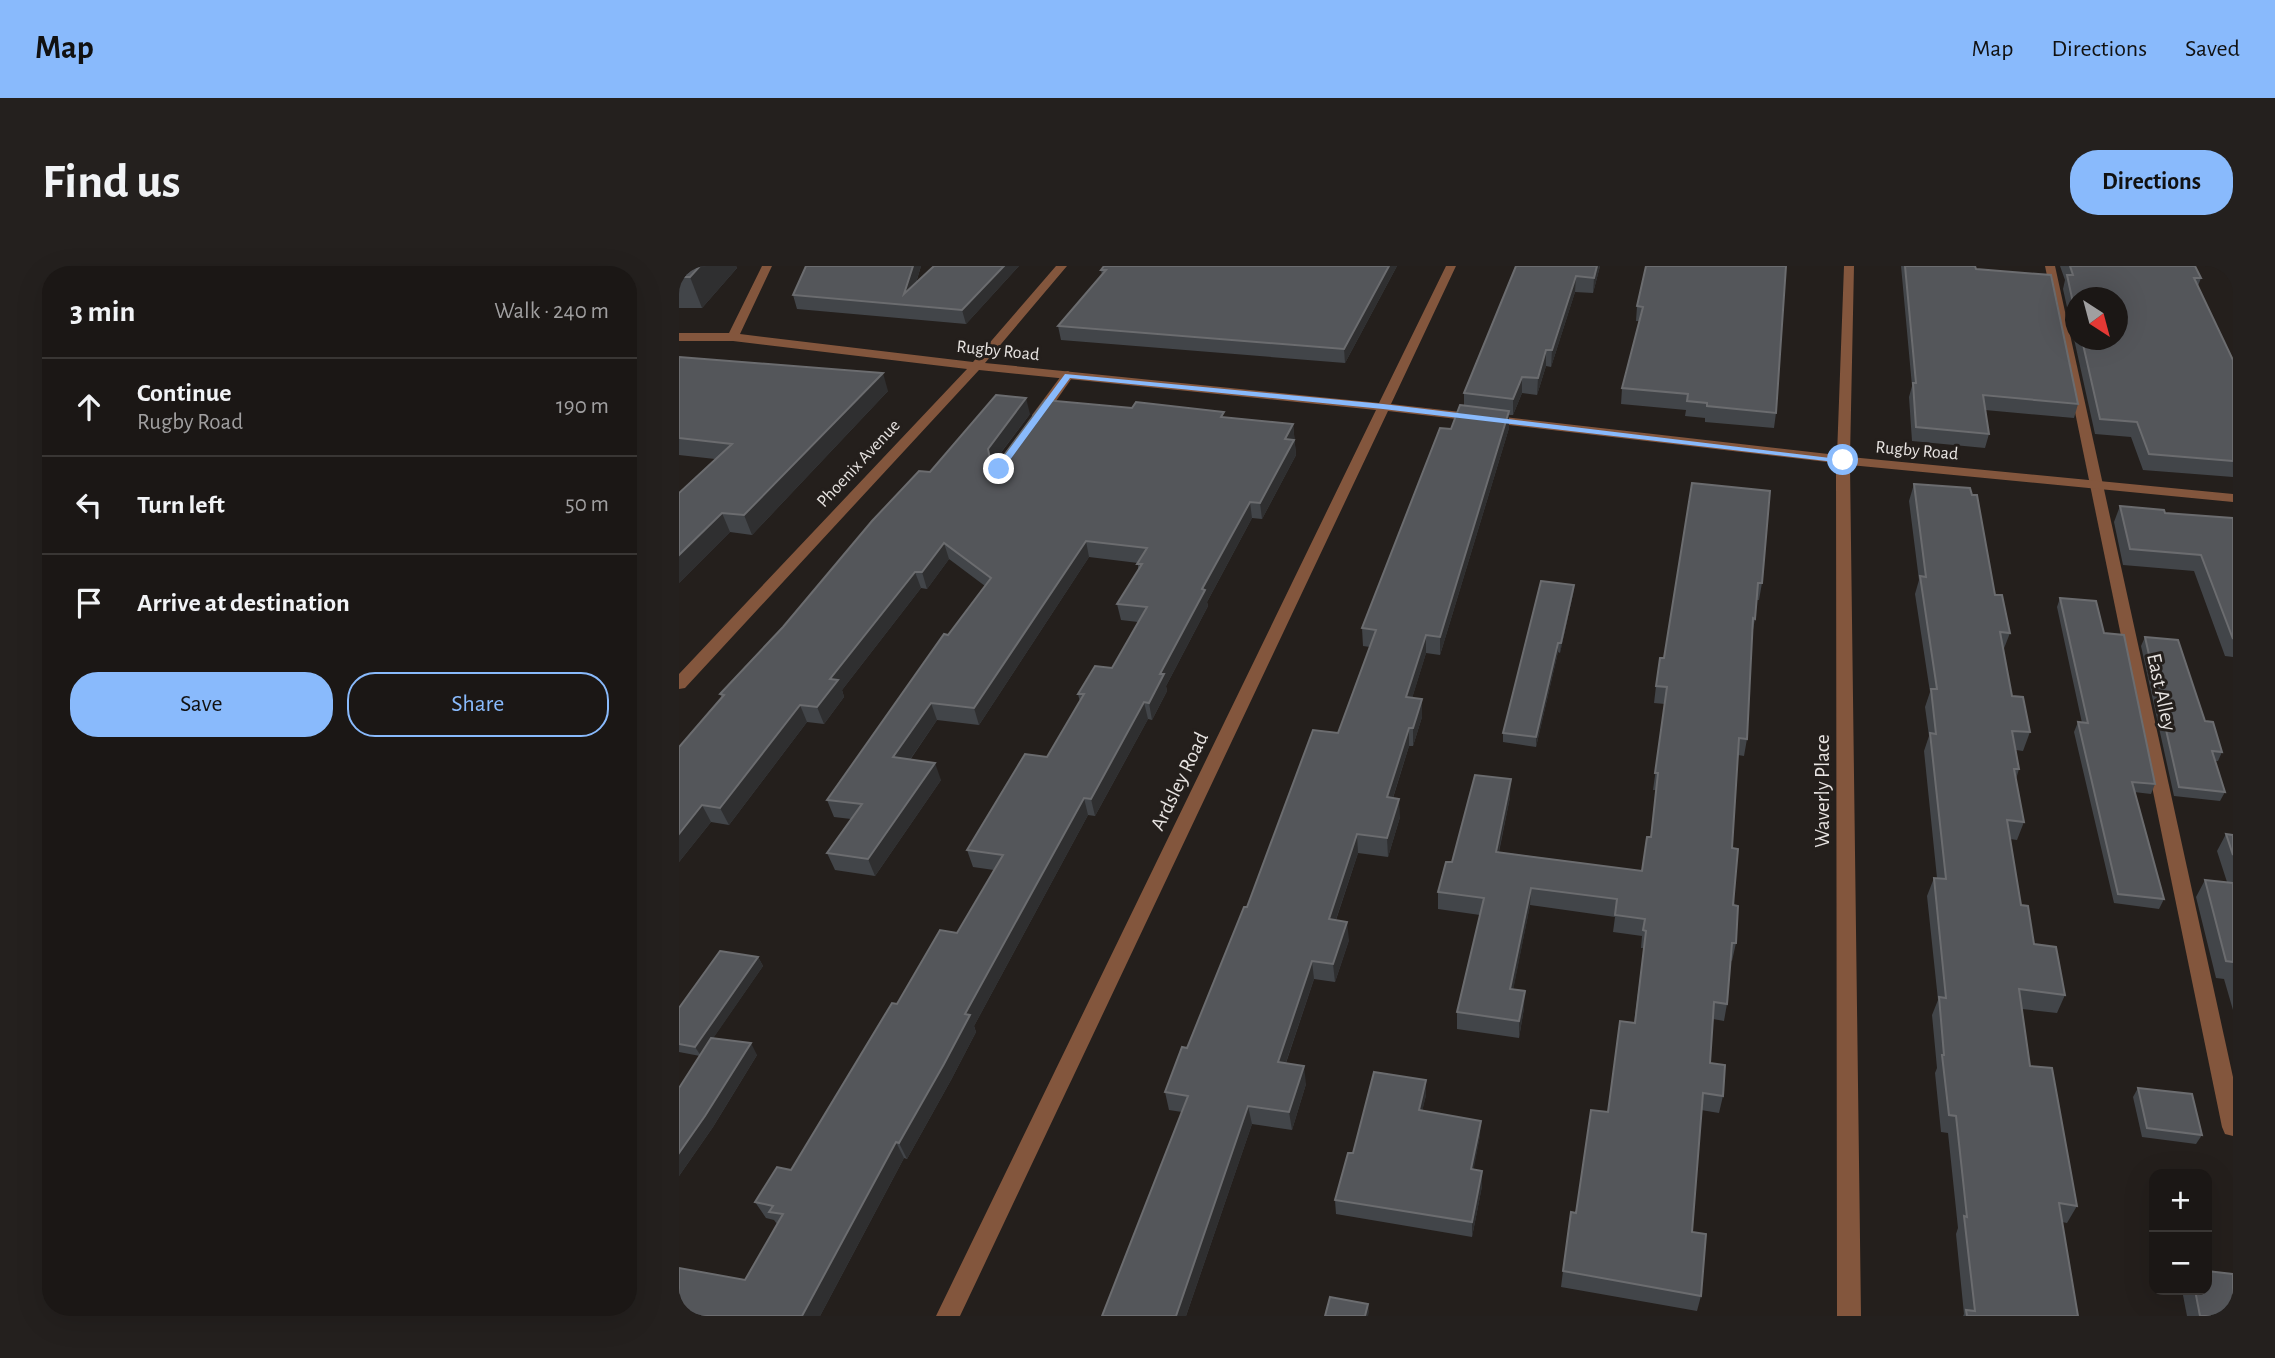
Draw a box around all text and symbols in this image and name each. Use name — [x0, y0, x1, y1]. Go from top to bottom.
text: Map — [35, 32, 94, 65]
text: Map — [1971, 37, 2013, 61]
text: Directions — [2051, 37, 2147, 61]
text: Saved — [2185, 37, 2240, 61]
button: Directions — [2070, 150, 2233, 215]
text: Find us — [42, 158, 181, 207]
north arrow — [2065, 287, 2128, 350]
text: 3 min — [70, 297, 135, 327]
text: Walk · 240 m — [494, 300, 609, 323]
street label: Rugby Road — [956, 338, 1040, 364]
text: Continue — [137, 380, 232, 406]
icon: ahead — [70, 388, 108, 426]
text: 190 m — [556, 395, 609, 418]
text: Rugby Road — [137, 411, 243, 434]
street label: Phoenix Avenue — [814, 416, 904, 511]
street label: Rugby Road — [1875, 438, 1959, 464]
route start — [1827, 444, 1858, 475]
route end — [983, 453, 1014, 484]
icon: left — [70, 486, 108, 524]
text: Turn left — [137, 492, 225, 518]
text: 50 m — [565, 493, 609, 516]
icon: arrive — [70, 584, 108, 622]
text: Arrive at destination — [137, 590, 350, 616]
street label: East Alley — [2143, 652, 2180, 733]
button: Save — [70, 672, 333, 737]
button: Share — [347, 672, 609, 737]
street label: Ardsley Road — [1147, 729, 1212, 834]
street label: Waverly Place — [1812, 734, 1833, 848]
map controls — [2149, 1169, 2212, 1295]
button: + — [2149, 1169, 2212, 1232]
button: − — [2149, 1232, 2212, 1295]

